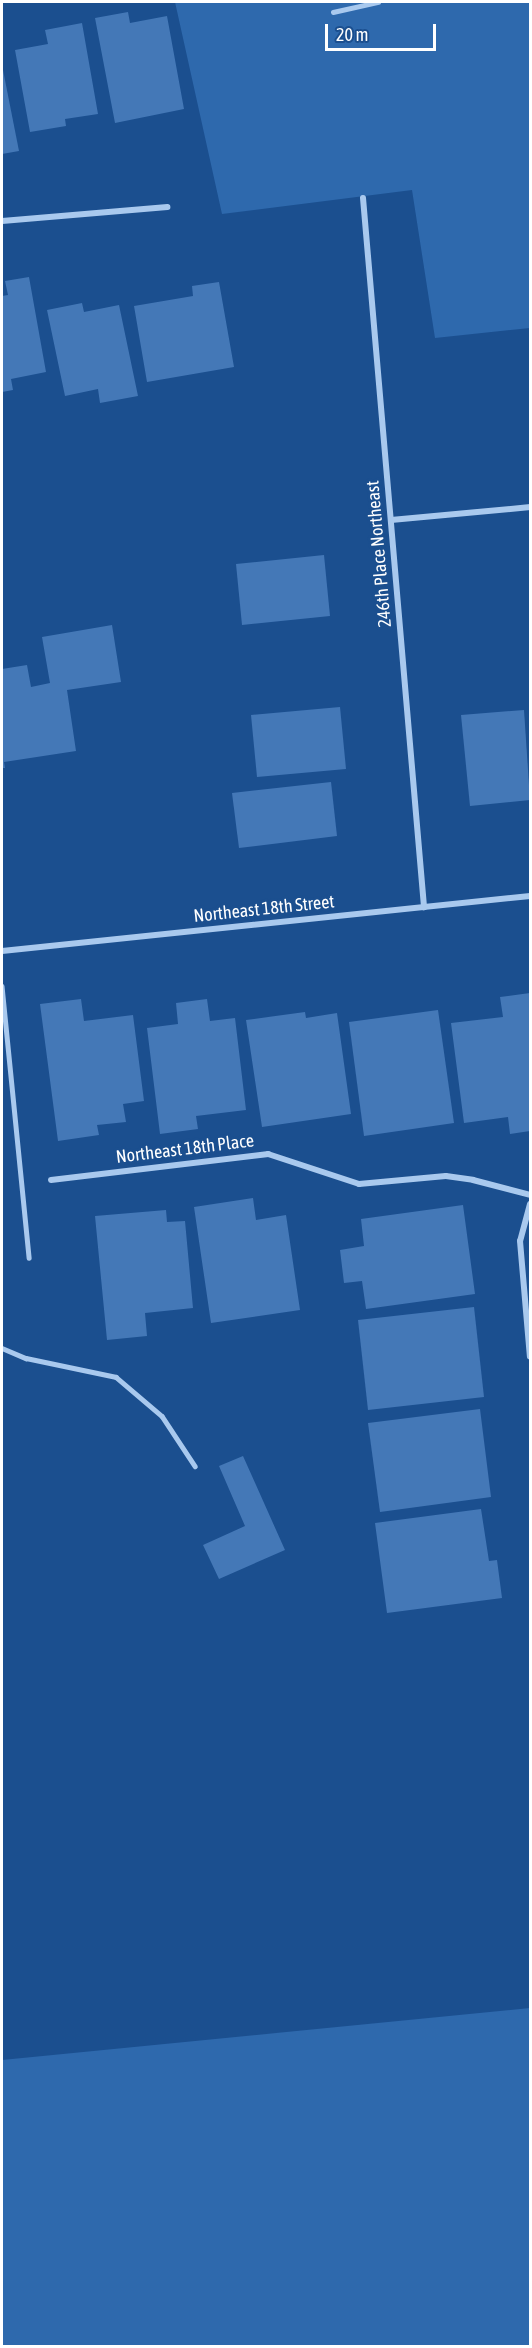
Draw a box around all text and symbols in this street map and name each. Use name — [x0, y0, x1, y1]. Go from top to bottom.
scale bar — [328, 12, 439, 50]
text: 20 m — [336, 24, 368, 45]
street label: 246th Place Northeast — [362, 480, 396, 628]
street label: Northeast 18th Street — [193, 891, 335, 927]
street label: Northeast 18th Place — [115, 1130, 255, 1168]

